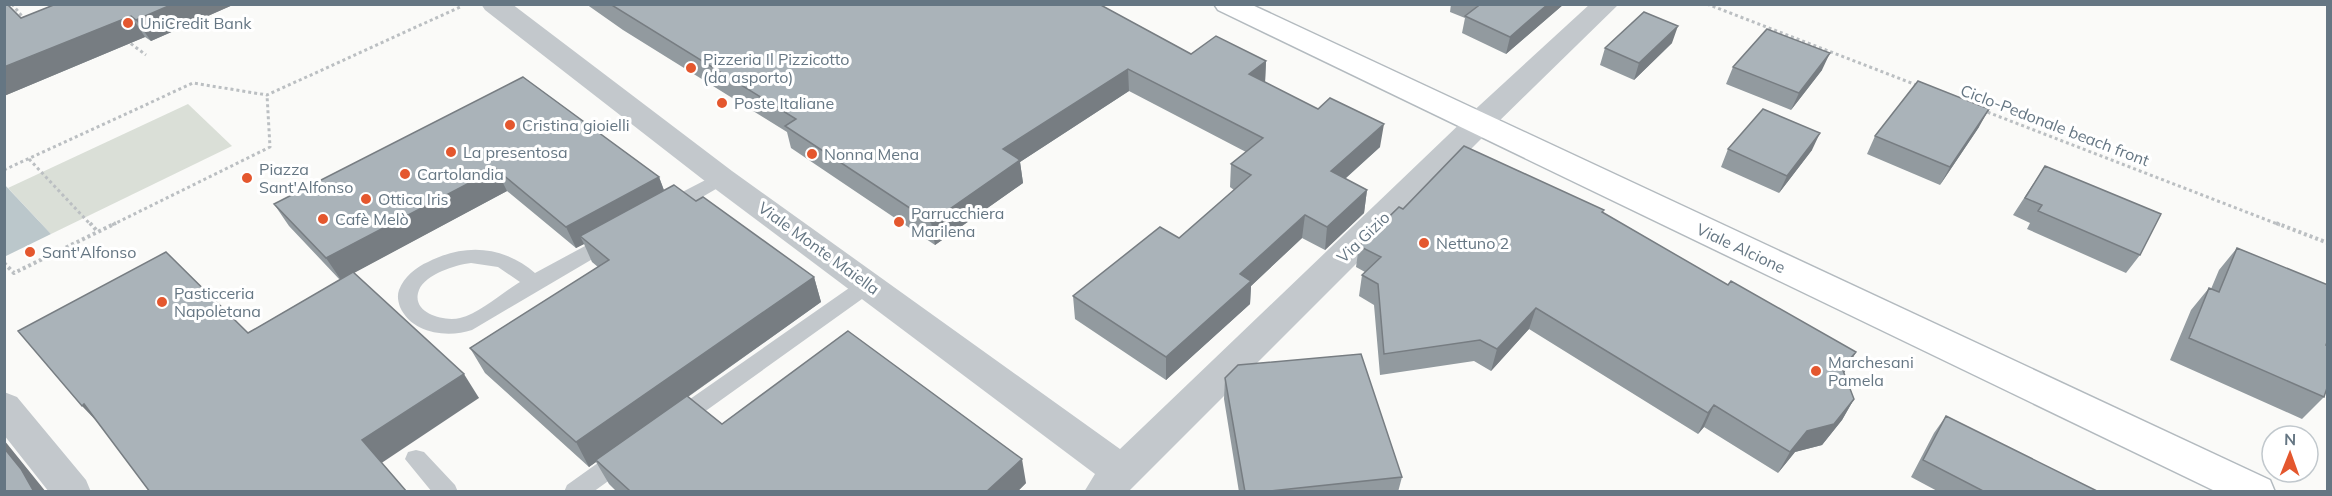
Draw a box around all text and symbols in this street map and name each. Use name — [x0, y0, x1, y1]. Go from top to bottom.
place label: UniCredit Bank — [140, 13, 252, 33]
marker: UniCredit Bank — [121, 16, 135, 30]
place label: Pizzeria Il Pizzicotto (da asporto) — [703, 49, 849, 87]
marker: Pizzeria Il Pizzicotto (da asporto) — [684, 61, 698, 75]
street label: Ciclo-Pedonale beach front — [1958, 80, 2153, 170]
place label: Poste Italiane — [734, 93, 834, 113]
marker: Poste Italiane — [715, 96, 729, 110]
place label: Cristina gioielli — [522, 115, 630, 135]
marker: Cristina gioielli — [503, 118, 517, 132]
place label: La presentosa — [463, 142, 568, 162]
place label: Nonna Mena — [824, 144, 919, 164]
marker: La presentosa — [444, 145, 458, 159]
marker: Nonna Mena — [805, 147, 819, 161]
place label: Piazza Sant'Alfonso — [259, 159, 353, 197]
place label: Cartolandia — [417, 164, 504, 184]
marker: Cartolandia — [398, 167, 412, 181]
marker: Piazza Sant'Alfonso — [240, 171, 254, 185]
place label: Ottica Iris — [378, 189, 449, 209]
marker: Ottica Iris — [359, 192, 373, 206]
street label: Viale Monte Maiella — [754, 197, 884, 299]
place label: Parrucchiera Marilena — [911, 203, 1004, 241]
street label: Via Gizio — [1332, 207, 1394, 267]
place label: Cafè Melò — [335, 209, 409, 229]
marker: Cafè Melò — [316, 212, 330, 226]
marker: Parrucchiera Marilena — [892, 215, 906, 229]
street label: Viale Alcione — [1693, 219, 1789, 277]
place label: Nettuno 2 — [1436, 233, 1509, 253]
marker: Nettuno 2 — [1417, 236, 1431, 250]
place label: Sant'Alfonso — [42, 242, 136, 262]
marker: Sant'Alfonso — [23, 245, 37, 259]
place label: Pasticceria Napoletana — [174, 283, 261, 321]
marker: Pasticceria Napoletana — [155, 295, 169, 309]
place label: Marchesani Pamela — [1828, 352, 1914, 390]
marker: Marchesani Pamela — [1809, 364, 1823, 378]
north arrow — [2260, 424, 2320, 484]
text: N — [2284, 429, 2296, 449]

